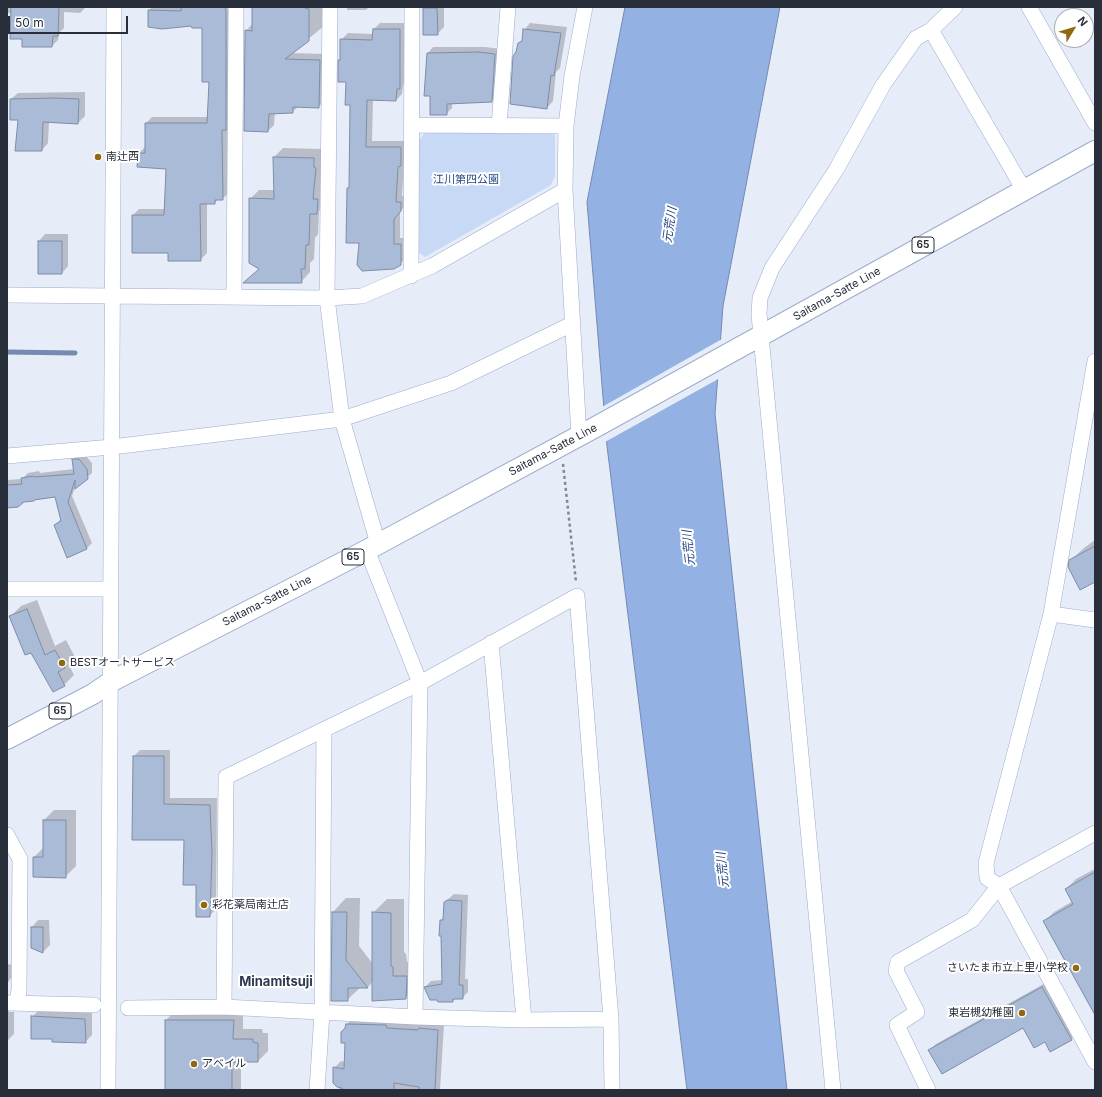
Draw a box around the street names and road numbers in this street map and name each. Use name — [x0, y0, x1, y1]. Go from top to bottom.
road number: 65 — [912, 237, 934, 253]
street label: Saitama-Satte Line — [791, 264, 883, 324]
street label: Saitama-Satte Line — [507, 421, 599, 479]
road number: 65 — [342, 549, 364, 565]
street label: Saitama-Satte Line — [220, 573, 314, 629]
road number: 65 — [49, 703, 71, 719]

